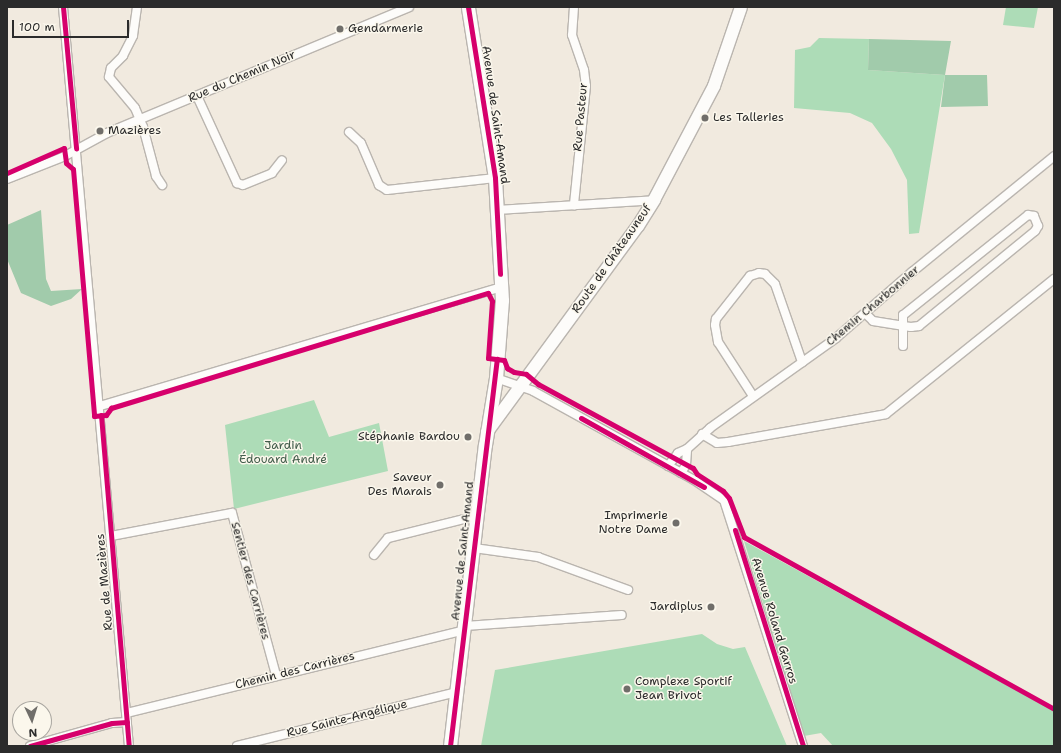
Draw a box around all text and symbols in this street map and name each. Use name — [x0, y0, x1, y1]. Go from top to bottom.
scale bar — [14, 12, 131, 38]
text: 100 m — [19, 19, 55, 35]
place label: Gendarmerie — [348, 22, 423, 36]
marker: Gendarmerie — [335, 24, 345, 34]
street label: Avenue de Saint-Amand — [478, 45, 512, 185]
street label: Rue du Chemin Noir — [186, 48, 298, 106]
street label: Rue Pasteur — [571, 82, 591, 152]
place label: Les Talleries — [713, 111, 784, 125]
marker: Les Talleries — [700, 113, 710, 123]
place label: Mazières — [108, 124, 161, 138]
marker: Mazières — [95, 126, 105, 136]
street label: Route de Châteauneuf — [569, 202, 655, 316]
street label: Chemin Charbonnier — [823, 263, 923, 349]
place label: Stéphanie Bardou — [358, 430, 460, 444]
marker: Stéphanie Bardou — [463, 432, 473, 442]
park label: Jardin Édouard André — [239, 439, 327, 467]
place label: Saveur Des Marais — [367, 471, 432, 499]
marker: Saveur Des Marais — [435, 480, 445, 490]
street label: Avenue de Saint-Amand — [449, 481, 477, 621]
place label: Imprimerie Notre Dame — [599, 509, 668, 537]
marker: Imprimerie Notre Dame — [671, 518, 681, 528]
street label: Sentier des Carrières — [227, 520, 273, 642]
street label: Rue de Mazières — [94, 533, 116, 631]
street label: Avenue Roland Garros — [748, 556, 800, 686]
place label: Jardiplus — [650, 600, 703, 614]
marker: Jardiplus — [706, 602, 716, 612]
street label: Chemin des Carrières — [234, 649, 356, 693]
place label: Complexe Sportif Jean Brivot — [635, 675, 732, 703]
marker: Complexe Sportif Jean Brivot — [622, 684, 632, 694]
street label: Rue Sainte-Angélique — [285, 697, 409, 741]
north arrow — [12, 701, 52, 741]
text: N — [28, 725, 38, 740]

